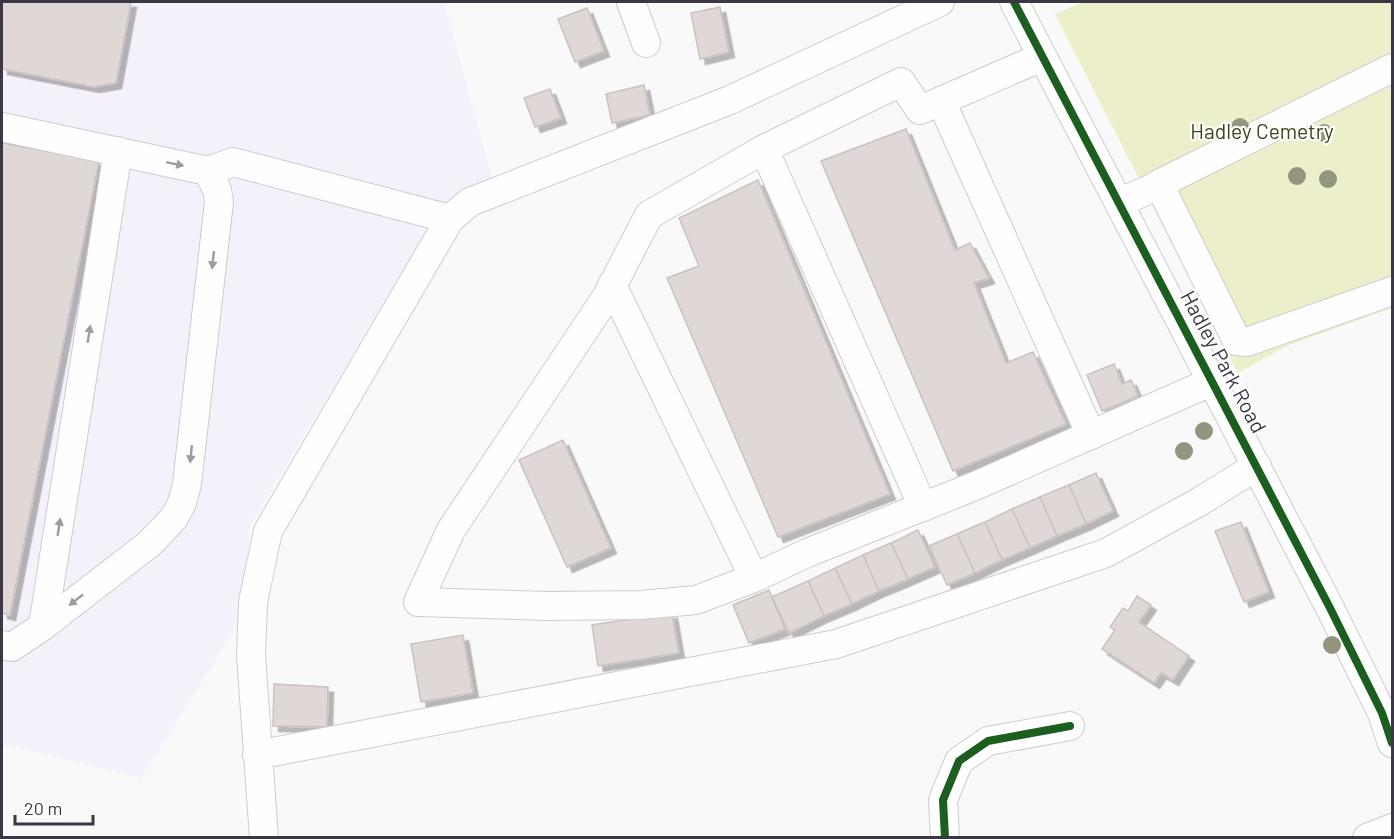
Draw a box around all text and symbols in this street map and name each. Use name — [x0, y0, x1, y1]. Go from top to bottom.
park label: Hadley Cemetry — [1190, 118, 1334, 143]
one-way arrow — [166, 160, 185, 169]
one-way arrow — [208, 251, 217, 270]
street label: Hadley Park Road — [1176, 286, 1272, 437]
one-way arrow — [85, 325, 94, 344]
one-way arrow — [186, 445, 196, 464]
one-way arrow — [54, 517, 63, 536]
one-way arrow — [68, 594, 84, 607]
scale bar — [15, 788, 93, 826]
text: 20 m — [24, 797, 62, 819]

